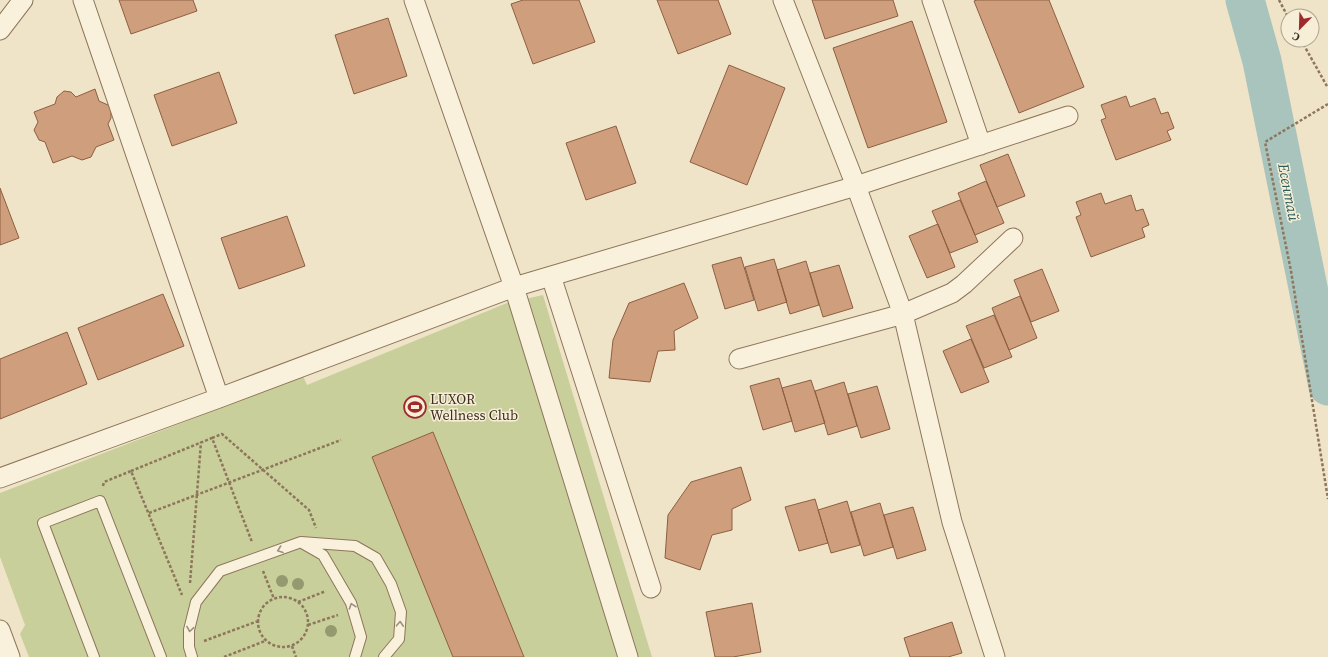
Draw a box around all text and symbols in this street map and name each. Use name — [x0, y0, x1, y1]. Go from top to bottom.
north arrow — [1280, 8, 1320, 48]
text: С — [1290, 28, 1302, 45]
water label: Есентай — [1273, 160, 1305, 223]
place label: LUXOR Wellness Club — [430, 389, 518, 425]
sports icon: LUXOR Wellness Club — [402, 394, 428, 420]
one-way arrow — [276, 545, 283, 553]
one-way arrow — [348, 603, 357, 610]
one-way arrow — [396, 621, 405, 627]
one-way arrow — [186, 626, 195, 632]

